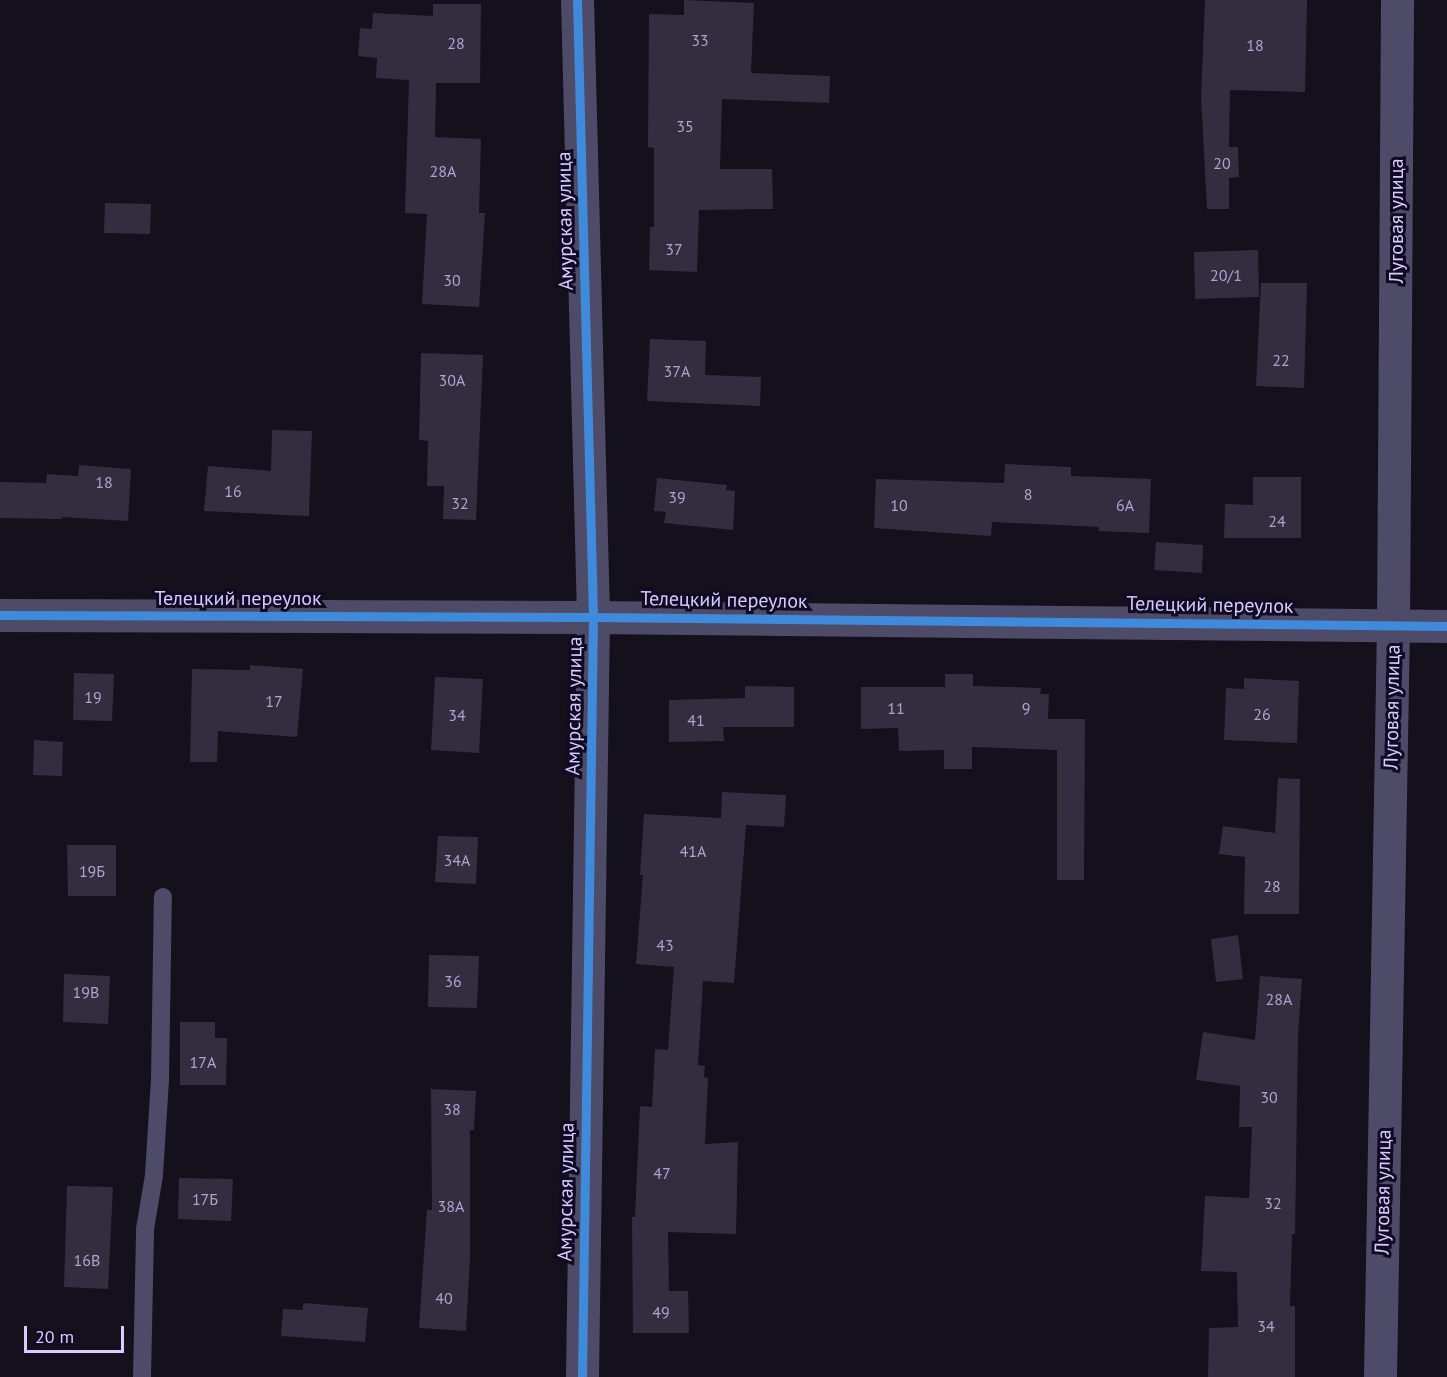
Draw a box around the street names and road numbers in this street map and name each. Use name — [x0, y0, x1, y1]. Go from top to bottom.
street label: Амурская улица — [552, 151, 578, 291]
street label: Луговая улица — [1384, 158, 1408, 284]
street label: Телецкий переулок — [154, 586, 322, 610]
street label: Телецкий переулок — [640, 587, 808, 613]
street label: Телецкий переулок — [1126, 592, 1294, 618]
street label: Амурская улица — [561, 636, 587, 776]
street label: Луговая улица — [1379, 644, 1405, 770]
street label: Амурская улица — [553, 1122, 579, 1262]
street label: Луговая улица — [1370, 1129, 1396, 1255]

